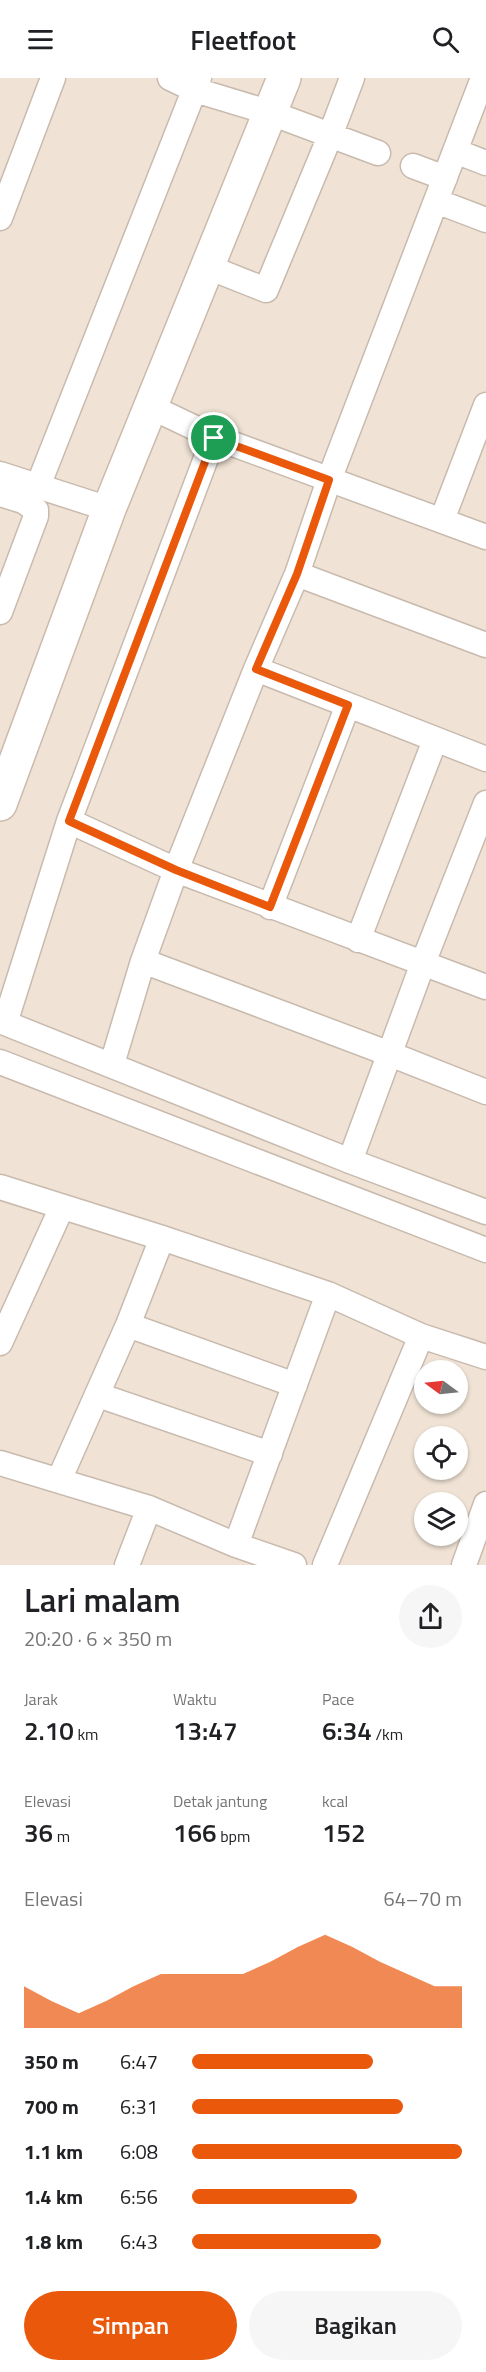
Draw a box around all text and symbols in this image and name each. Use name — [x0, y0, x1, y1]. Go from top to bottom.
text: Fleetfoot — [190, 19, 296, 60]
icon: menu — [24, 23, 57, 56]
icon: search — [429, 23, 462, 56]
pin — [188, 412, 239, 463]
icon: arrive — [197, 421, 230, 454]
north arrow — [414, 1360, 468, 1414]
map controls — [414, 1360, 468, 1546]
button: locate — [414, 1426, 468, 1480]
button: layers — [414, 1492, 468, 1546]
text: Lari malam — [24, 1575, 181, 1625]
button: share — [399, 1585, 462, 1648]
text: 20:20 · 6 × 350 m — [24, 1623, 172, 1654]
text: Jarak — [24, 1687, 58, 1711]
text: Waktu — [173, 1687, 217, 1711]
text: Pace — [322, 1687, 354, 1711]
text: 2.10 — [24, 1711, 74, 1750]
text: 13:47 — [173, 1711, 237, 1750]
text: 6:34 — [322, 1711, 372, 1750]
text: km — [74, 1722, 98, 1746]
text: /km — [372, 1722, 403, 1746]
text: Elevasi — [24, 1789, 71, 1813]
text: Detak jantung — [173, 1789, 267, 1813]
text: kcal — [322, 1789, 348, 1813]
text: 36 — [24, 1813, 53, 1852]
text: 166 — [173, 1813, 217, 1852]
text: 152 — [322, 1813, 366, 1852]
text: m — [53, 1824, 70, 1848]
text: bpm — [217, 1824, 250, 1848]
text: Elevasi — [24, 1883, 83, 1914]
text: 64–70 m — [383, 1883, 462, 1914]
text: 350 m — [24, 2046, 79, 2077]
text: 6:47 — [120, 2046, 158, 2077]
text: 700 m — [24, 2091, 79, 2122]
text: 6:31 — [120, 2091, 158, 2122]
text: 1.1 km — [24, 2136, 83, 2167]
text: 6:08 — [120, 2136, 158, 2167]
text: 1.4 km — [24, 2181, 83, 2212]
text: 6:56 — [120, 2181, 158, 2212]
text: 1.8 km — [24, 2226, 83, 2257]
text: 6:43 — [120, 2226, 158, 2257]
button: Simpan — [24, 2291, 237, 2360]
button: Bagikan — [249, 2291, 462, 2360]

